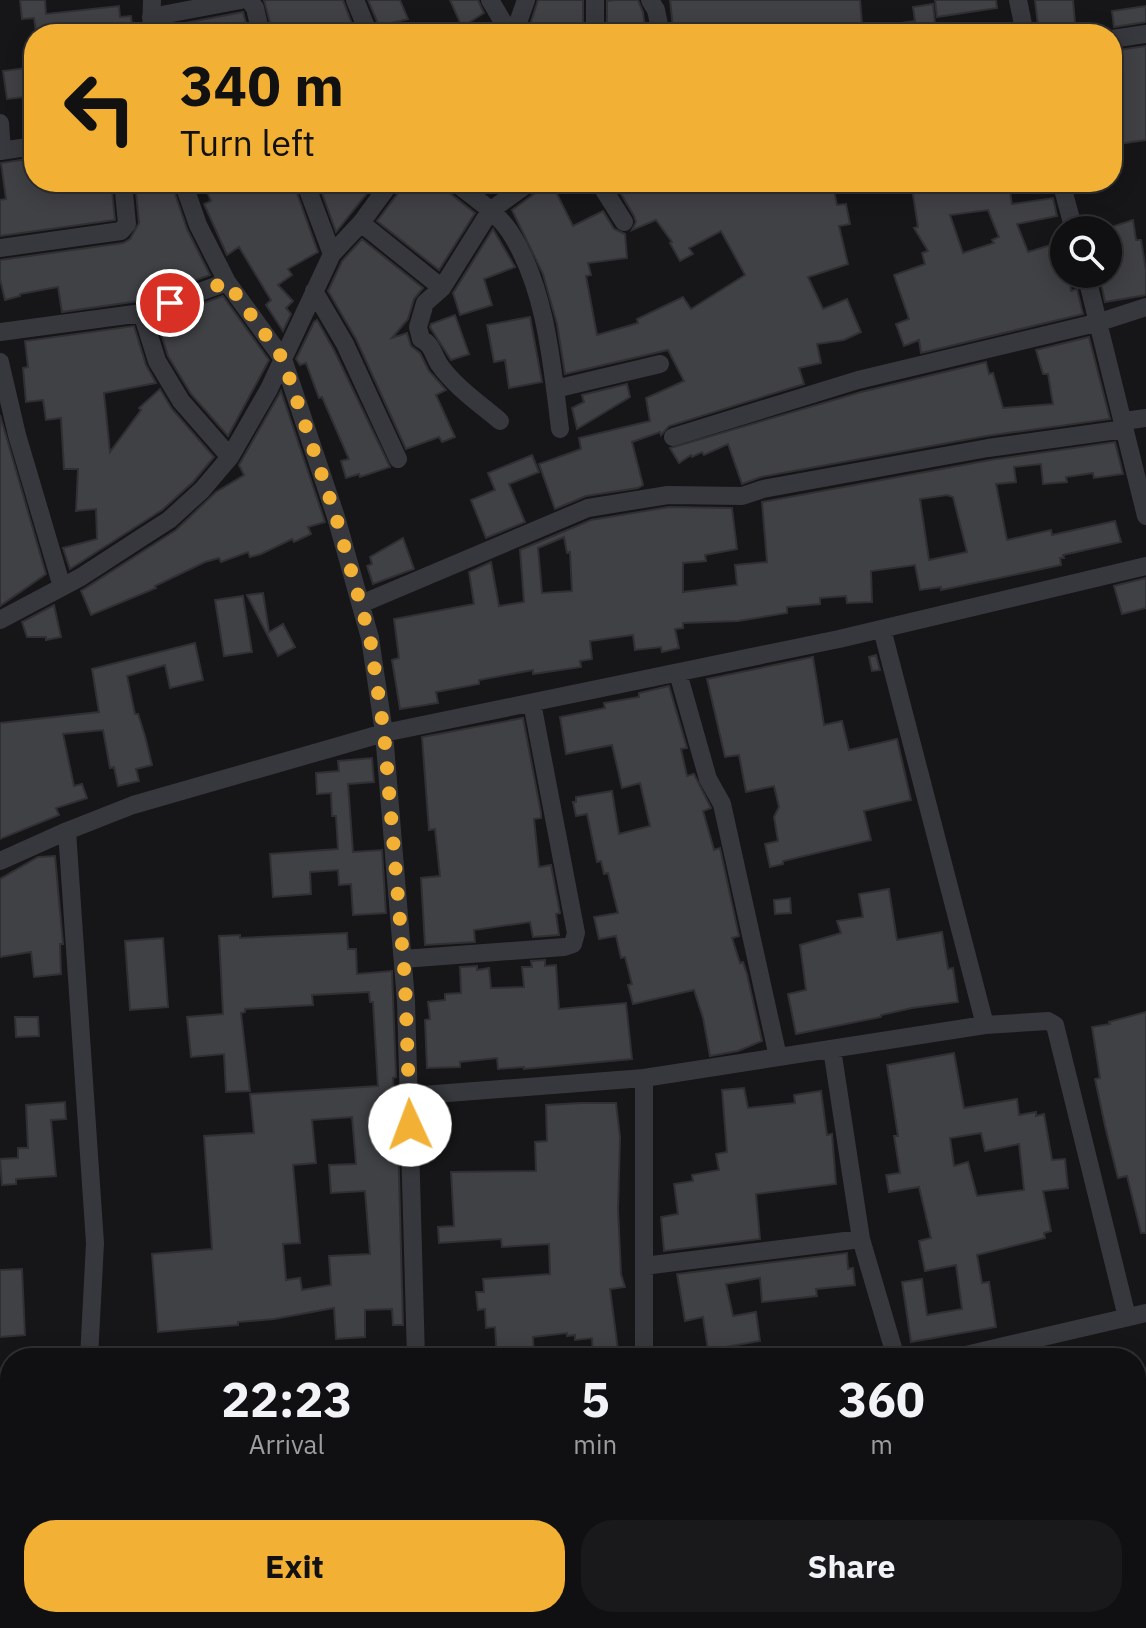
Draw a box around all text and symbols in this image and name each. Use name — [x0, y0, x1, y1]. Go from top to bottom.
text: 340 m — [180, 49, 344, 121]
icon: left — [48, 56, 152, 160]
text: Turn left — [180, 119, 315, 166]
map controls — [1050, 216, 1122, 288]
button: search — [1050, 216, 1122, 288]
pin — [136, 269, 204, 337]
icon: arrive — [148, 281, 192, 325]
position arrow — [368, 1083, 452, 1167]
text: 22:23 — [221, 1368, 352, 1430]
text: 5 — [581, 1368, 610, 1430]
text: 360 — [838, 1368, 925, 1430]
text: Arrival — [249, 1427, 325, 1461]
text: min — [573, 1427, 617, 1461]
text: m — [870, 1427, 893, 1461]
button: Exit — [24, 1520, 565, 1612]
button: Share — [581, 1520, 1122, 1612]

